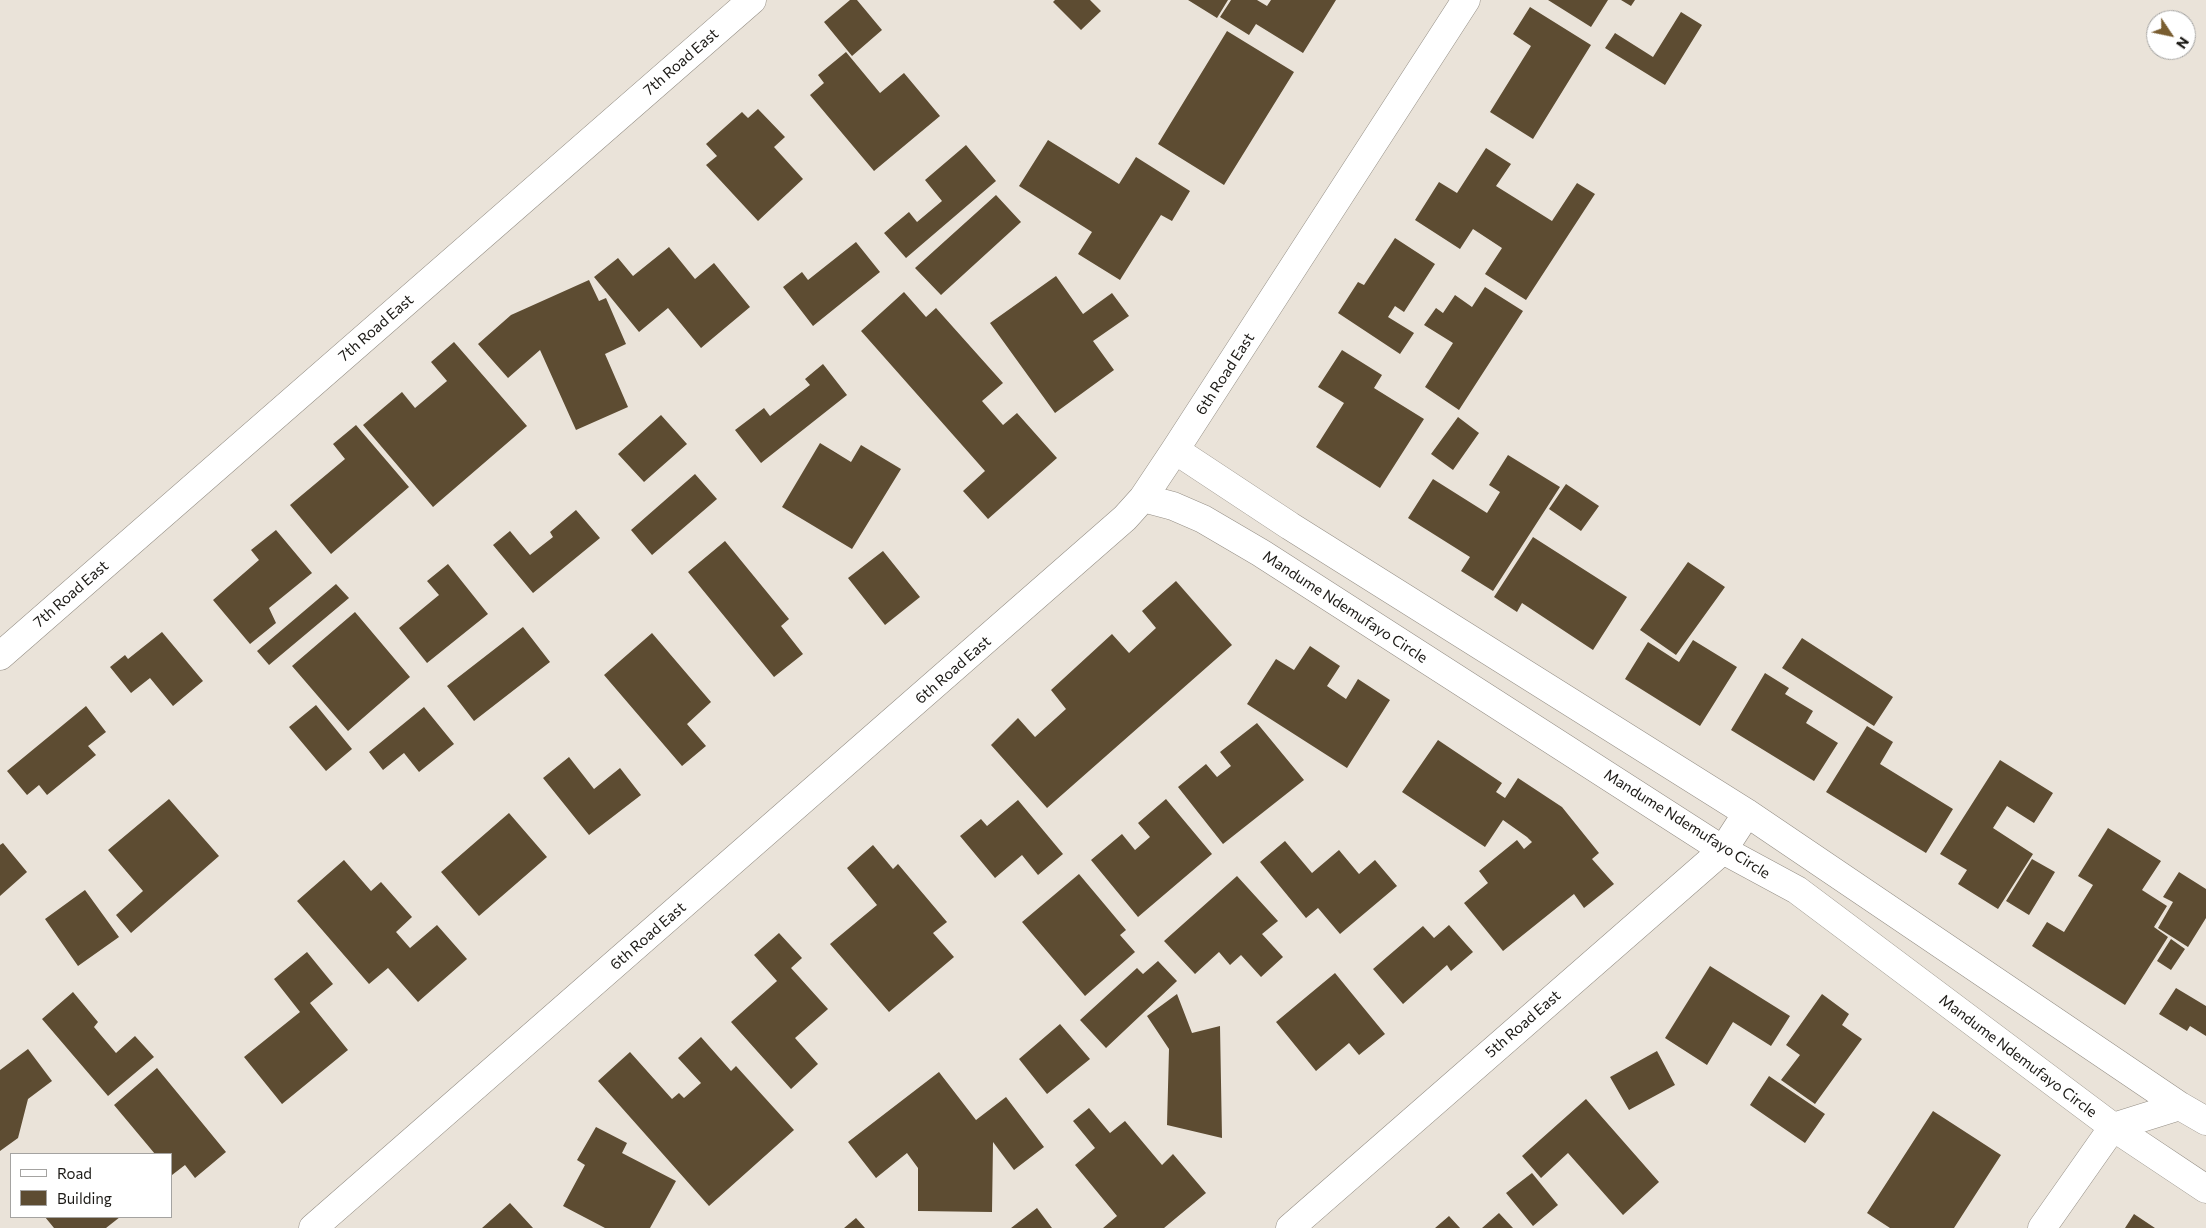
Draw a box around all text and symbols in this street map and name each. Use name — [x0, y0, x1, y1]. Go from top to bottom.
north arrow — [2146, 10, 2196, 60]
street label: 7th Road East — [640, 25, 722, 99]
text: N — [2173, 34, 2193, 52]
street label: 7th Road East — [335, 291, 417, 365]
street label: 6th Road East — [1192, 330, 1258, 418]
street label: Mandume Ndemufayo Circle — [1259, 547, 1431, 667]
street label: 7th Road East — [30, 557, 112, 631]
street label: 6th Road East — [912, 632, 994, 708]
street label: Mandume Ndemufayo Circle — [1601, 765, 1773, 883]
street label: 6th Road East — [607, 898, 689, 974]
street label: 5th Road East — [1482, 986, 1564, 1062]
street label: Mandume Ndemufayo Circle — [1936, 991, 2100, 1121]
legend — [10, 1153, 172, 1218]
text: Road — [57, 1164, 92, 1182]
text: Building — [57, 1189, 112, 1207]

